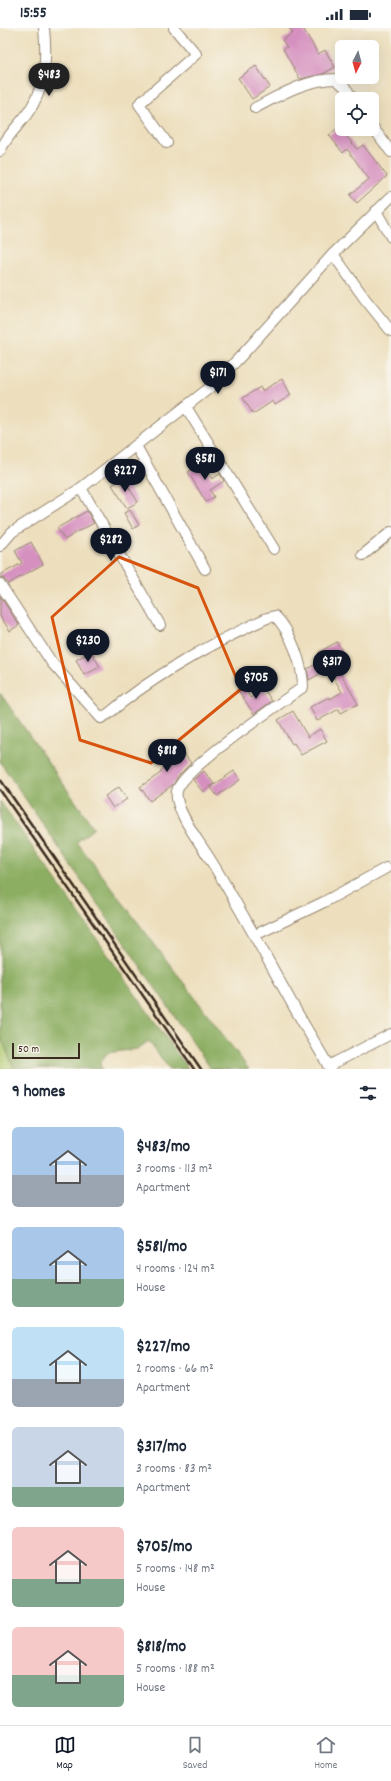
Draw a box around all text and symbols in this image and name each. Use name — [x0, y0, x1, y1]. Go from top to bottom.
text: 15:55 — [20, 3, 47, 25]
north arrow — [335, 40, 379, 84]
map controls — [335, 40, 379, 136]
pin: $483 — [25, 63, 73, 97]
text: $483 — [38, 66, 60, 85]
button: locate — [335, 92, 379, 136]
pin: $171 — [194, 361, 242, 395]
text: $171 — [209, 364, 227, 383]
pin: $581 — [181, 447, 229, 481]
text: $581 — [195, 450, 215, 469]
pin: $227 — [101, 459, 149, 493]
text: $227 — [114, 462, 136, 481]
pin: $282 — [87, 528, 135, 562]
text: $282 — [99, 531, 123, 550]
pin: $230 — [64, 629, 112, 663]
text: $230 — [75, 632, 101, 651]
pin: $317 — [308, 650, 356, 684]
text: $317 — [322, 653, 342, 672]
pin: $705 — [232, 666, 280, 700]
text: $705 — [244, 669, 268, 688]
pin: $818 — [143, 739, 191, 773]
text: $818 — [157, 742, 177, 761]
scale bar — [12, 1041, 80, 1060]
text: 50 m — [18, 1042, 39, 1058]
text: 9 homes — [12, 1081, 65, 1105]
icon: filters — [357, 1082, 379, 1104]
text: $483/mo — [136, 1136, 190, 1160]
icon: home — [44, 1143, 92, 1191]
text: 3 rooms · 113 m² — [136, 1160, 213, 1179]
text: Apartment — [136, 1179, 190, 1198]
text: $581/mo — [136, 1236, 187, 1260]
icon: home — [44, 1243, 92, 1291]
text: 4 rooms · 124 m² — [136, 1260, 215, 1279]
text: House — [136, 1279, 165, 1298]
text: $227/mo — [136, 1336, 190, 1360]
icon: home — [44, 1343, 92, 1391]
text: 2 rooms · 66 m² — [136, 1360, 214, 1379]
text: Apartment — [136, 1379, 190, 1398]
text: $317/mo — [136, 1436, 187, 1460]
icon: home — [44, 1443, 92, 1491]
text: 3 rooms · 83 m² — [136, 1460, 212, 1479]
text: Apartment — [136, 1479, 190, 1498]
text: $705/mo — [136, 1536, 192, 1560]
icon: home — [44, 1543, 92, 1591]
text: 5 rooms · 148 m² — [136, 1560, 215, 1579]
text: House — [136, 1579, 165, 1598]
text: $818/mo — [136, 1636, 186, 1660]
icon: home — [44, 1643, 92, 1691]
text: 5 rooms · 188 m² — [136, 1660, 215, 1679]
text: House — [136, 1679, 165, 1698]
tab: Map — [54, 1734, 76, 1774]
tab: Saved — [183, 1734, 207, 1774]
tab: Home — [314, 1734, 337, 1774]

